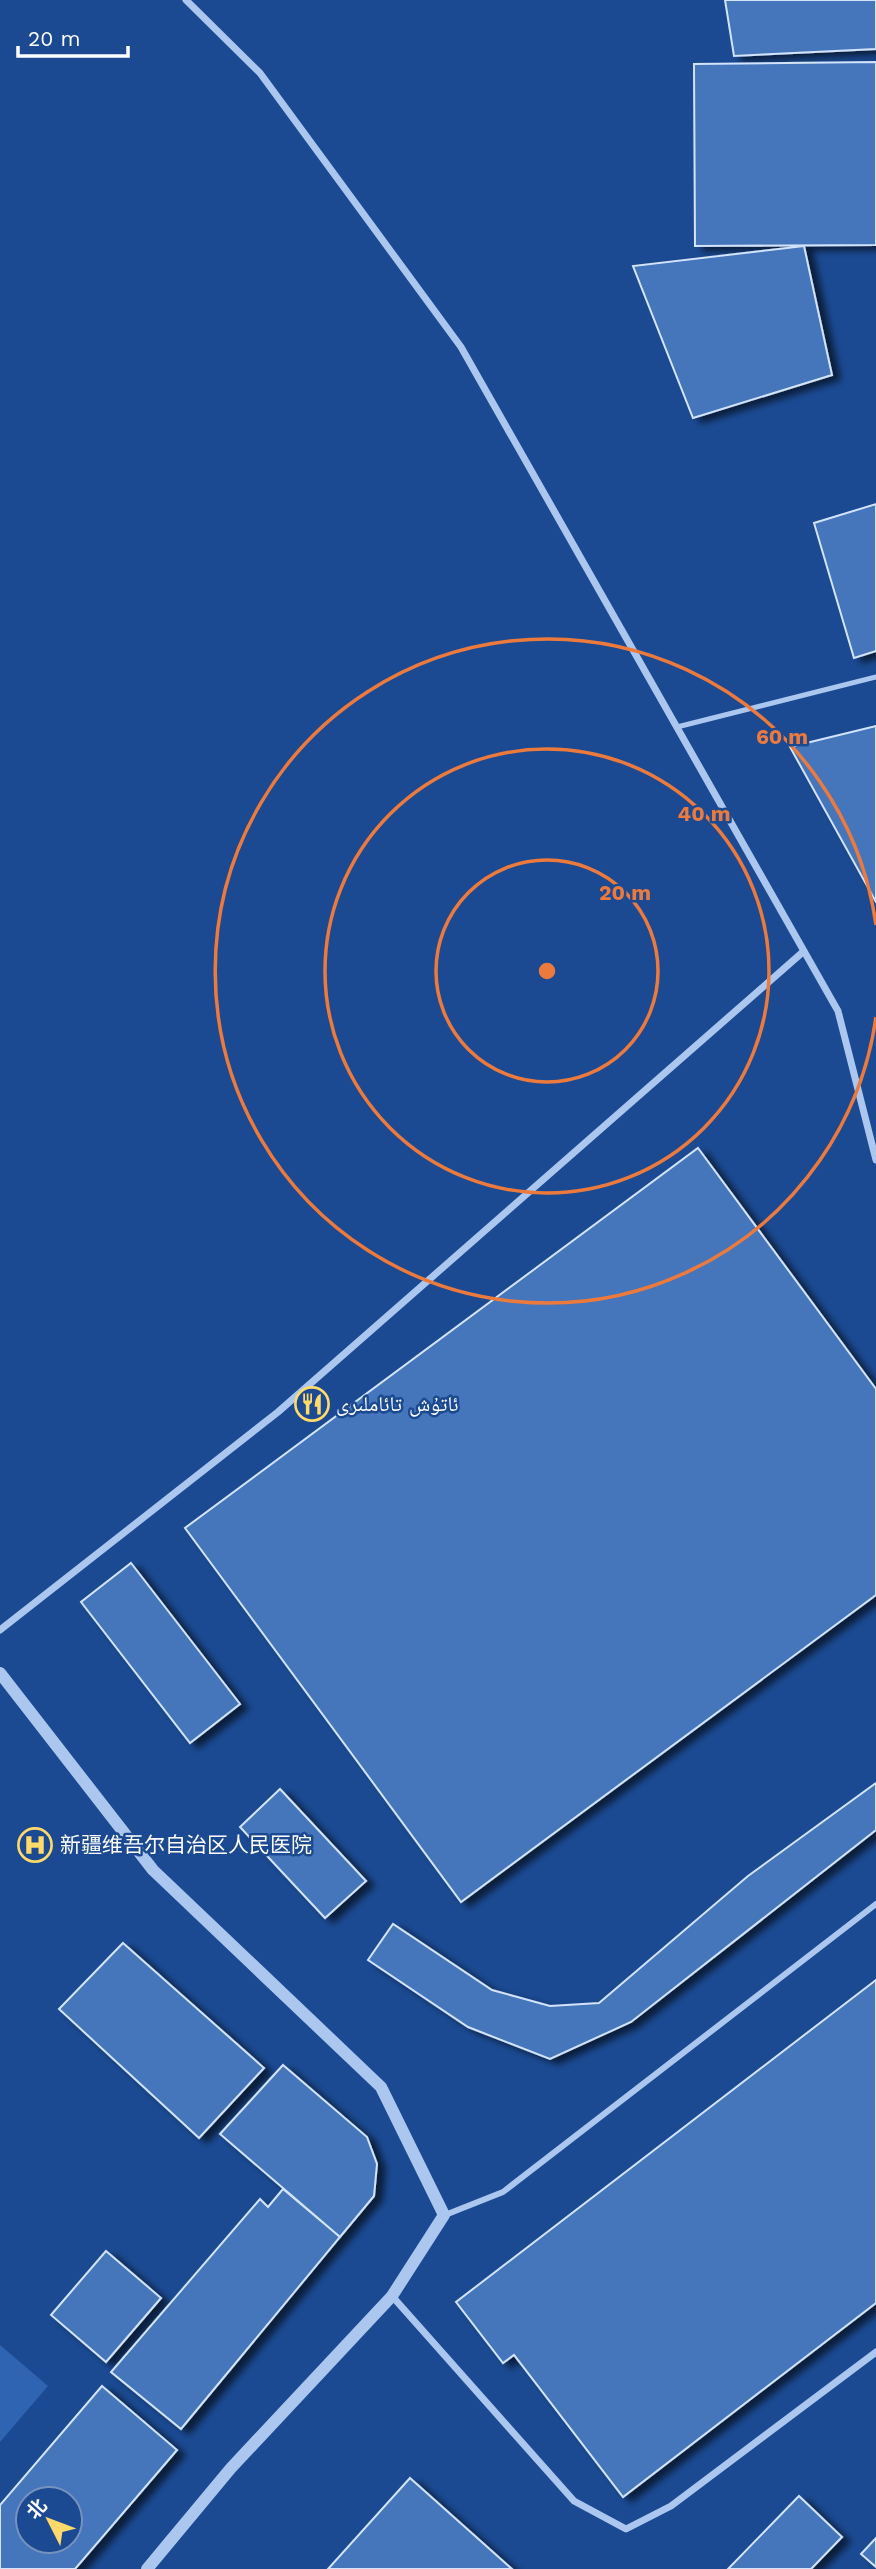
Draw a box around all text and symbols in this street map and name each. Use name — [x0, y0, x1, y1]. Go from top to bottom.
scale bar — [18, 14, 128, 58]
text: 20 m — [28, 26, 80, 51]
text: 60 m — [756, 724, 808, 749]
text: 40 m — [678, 801, 730, 826]
text: 20 m — [599, 880, 651, 905]
centre of rings — [535, 959, 559, 983]
restaurant icon: ئاتۇش تائاملىرى — [293, 1385, 331, 1423]
place label: ئاتۇش تائاملىرى — [336, 1391, 458, 1417]
hospital icon: 新疆维吾尔自治区人民医院 — [16, 1826, 54, 1864]
place label: 新疆维吾尔自治区人民医院 — [60, 1832, 312, 1857]
north arrow — [14, 2485, 84, 2555]
text: 北 — [22, 2494, 52, 2524]

